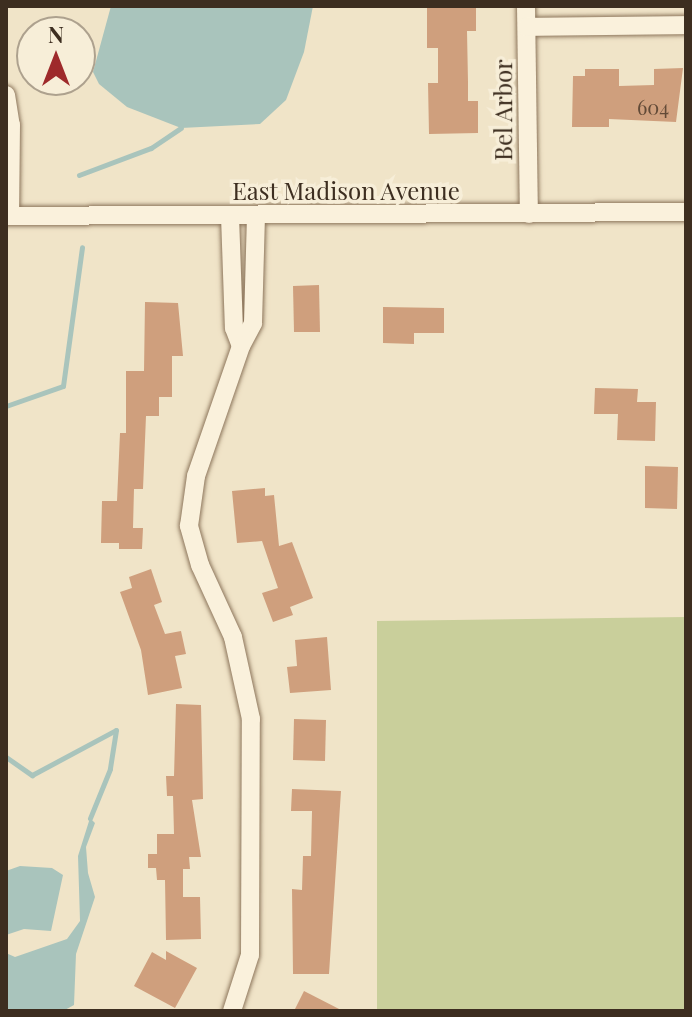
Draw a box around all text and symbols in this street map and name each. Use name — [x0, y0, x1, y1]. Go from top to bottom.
north arrow — [16, 16, 96, 96]
text: N — [48, 19, 64, 49]
street label: Bel Arbor — [489, 59, 517, 161]
house number: 604 — [637, 94, 669, 118]
street label: East Madison Avenue — [232, 177, 460, 205]

